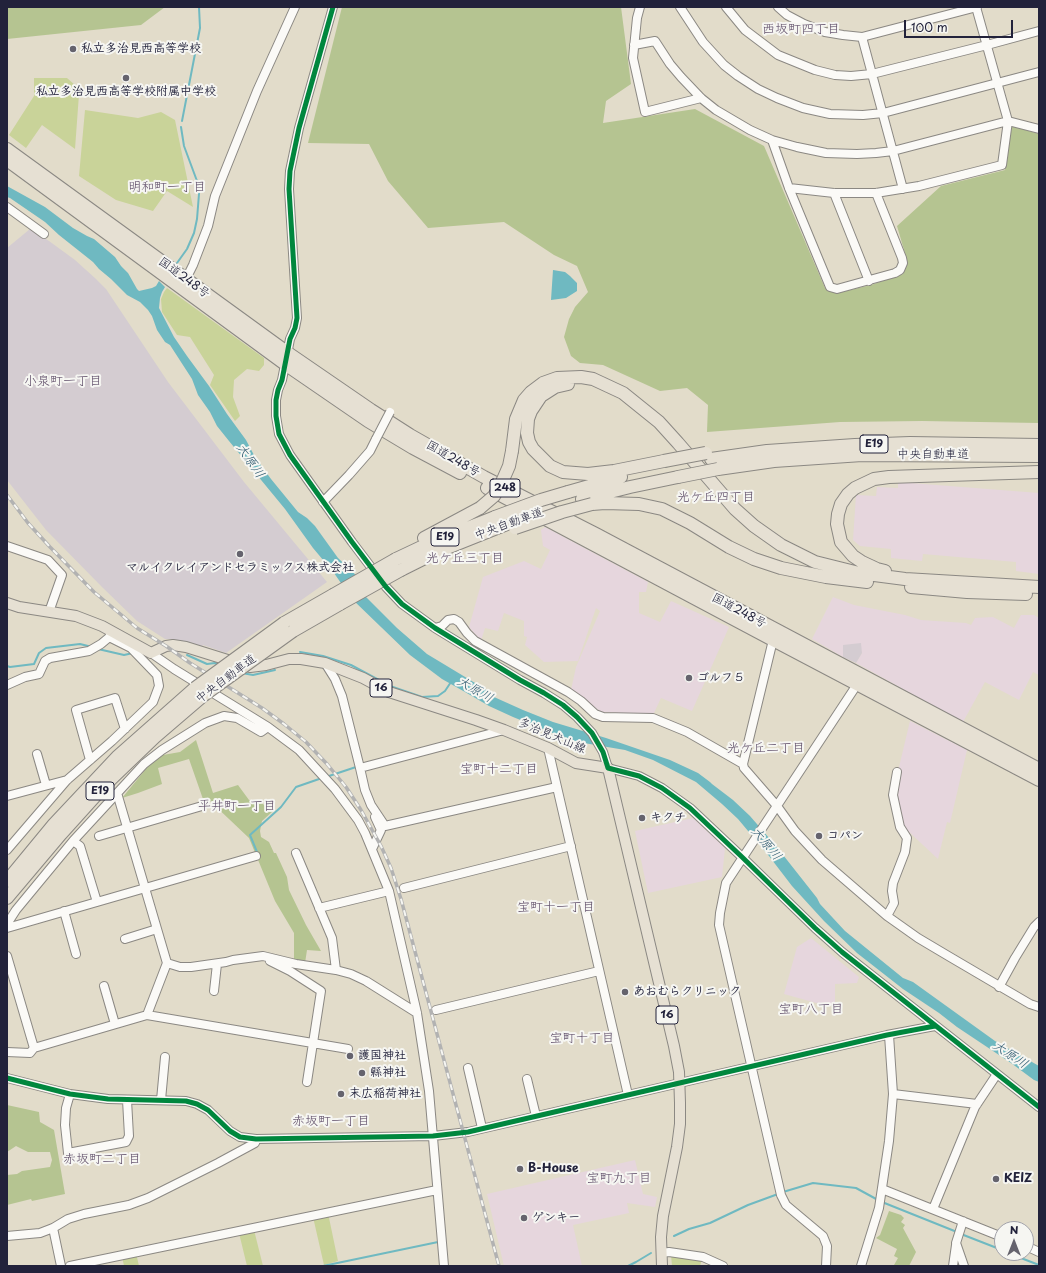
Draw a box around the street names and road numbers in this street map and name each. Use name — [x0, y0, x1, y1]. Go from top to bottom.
street label: 国道248号 — [156, 255, 212, 301]
road number: E19 — [860, 435, 888, 453]
street label: 国道248号 — [423, 438, 483, 480]
street label: 中央自動車道 — [897, 448, 969, 462]
road number: 248 — [490, 479, 520, 497]
street label: 中央自動車道 — [473, 505, 545, 543]
road number: E19 — [431, 528, 459, 546]
street label: 国道248号 — [709, 591, 769, 631]
street label: 中央自動車道 — [193, 652, 259, 706]
road number: 16 — [370, 679, 392, 697]
street label: 多治見犬山線 — [516, 715, 588, 757]
road number: E19 — [86, 782, 114, 800]
road number: 16 — [656, 1006, 678, 1024]

